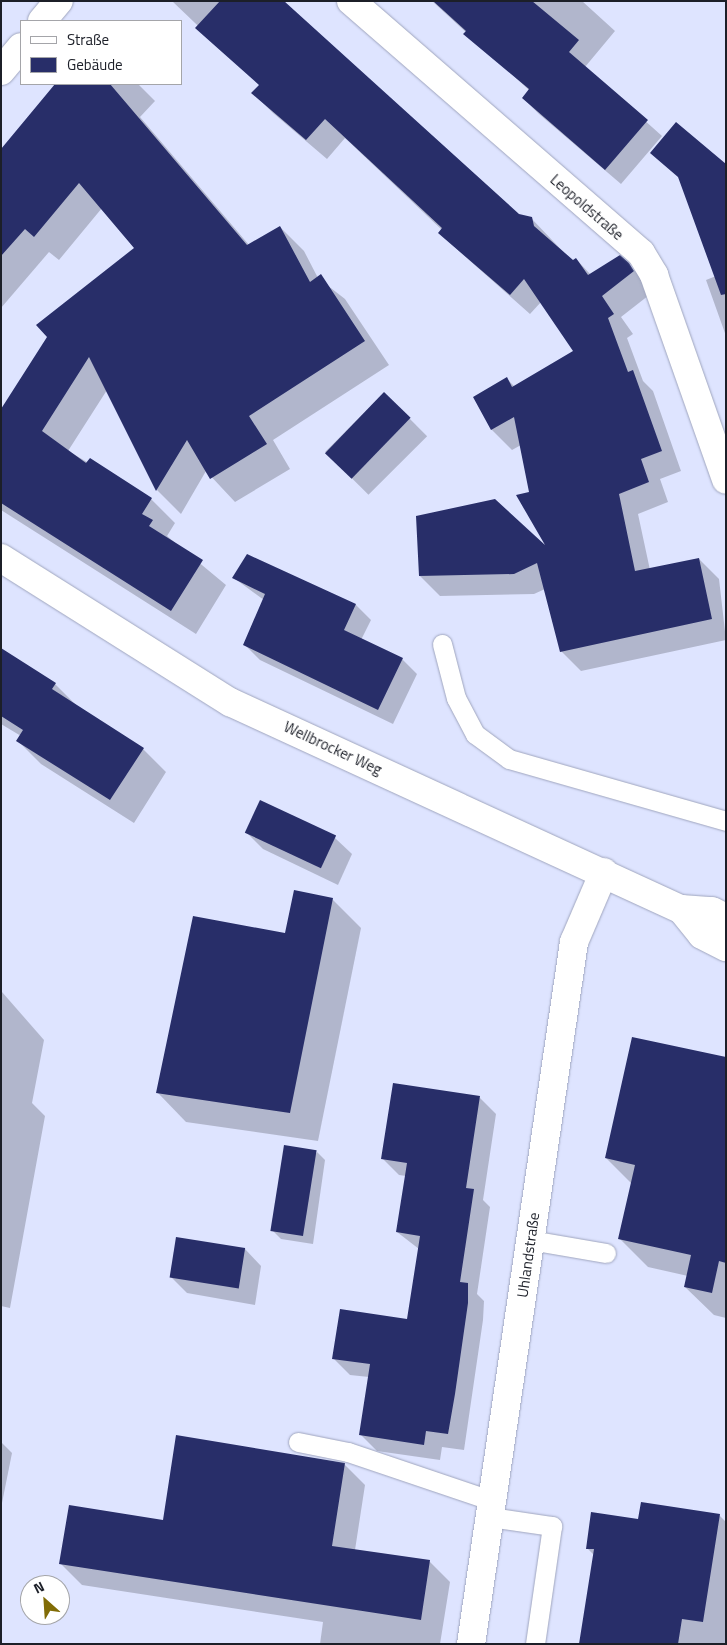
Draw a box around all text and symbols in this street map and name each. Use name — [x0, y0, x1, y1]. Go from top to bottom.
legend — [20, 20, 182, 85]
text: Straße — [67, 28, 109, 51]
text: Gebäude — [67, 53, 123, 76]
street label: Leopoldstraße — [547, 170, 627, 244]
street label: Wellbrocker Weg — [281, 717, 385, 779]
street label: Uhlandstraße — [513, 1211, 543, 1299]
north arrow — [20, 1575, 70, 1625]
text: N — [30, 1575, 48, 1599]

